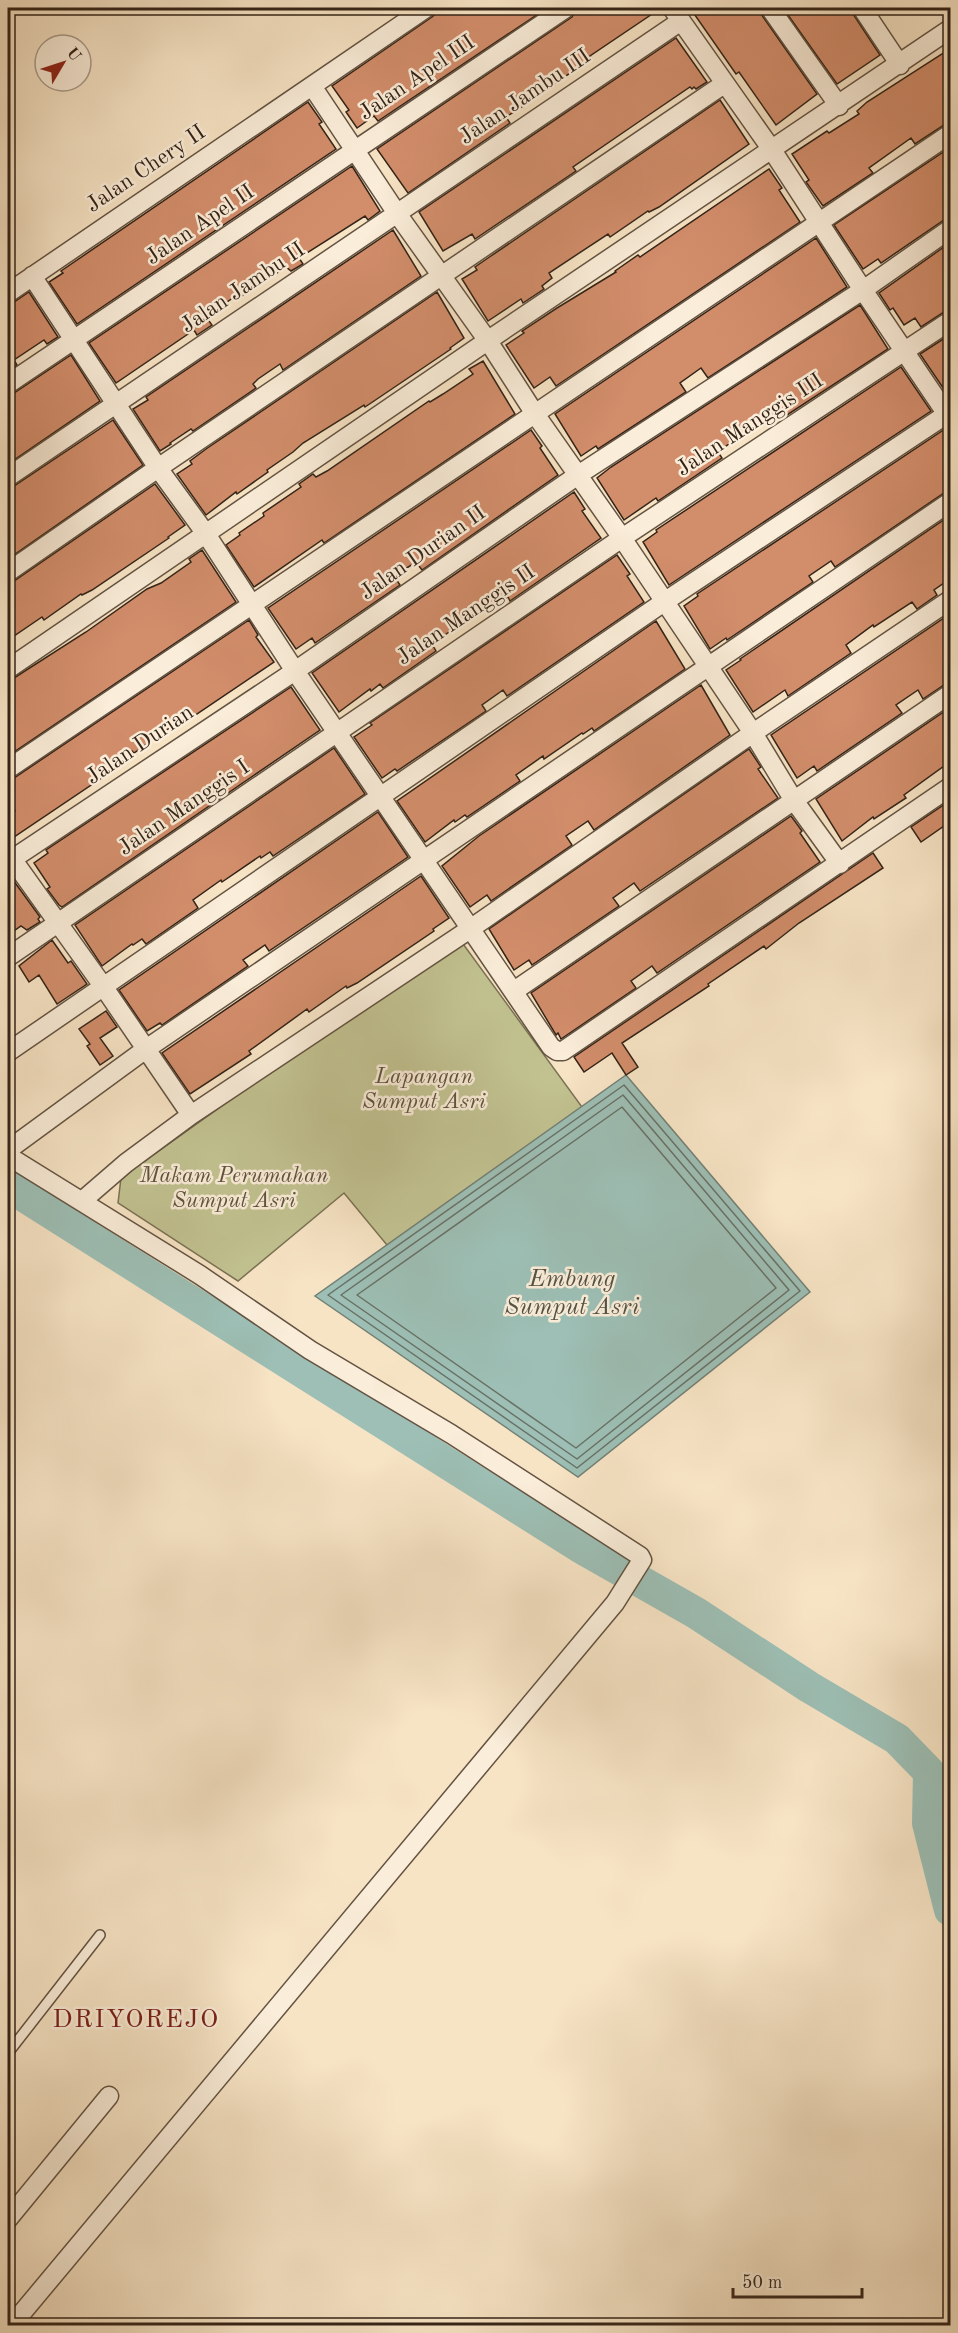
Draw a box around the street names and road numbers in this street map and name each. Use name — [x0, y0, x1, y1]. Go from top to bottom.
street label: Jalan Apel III — [355, 31, 479, 125]
street label: Jalan Jambu III — [455, 45, 595, 149]
street label: Jalan Chery II — [82, 121, 210, 217]
street label: Jalan Apel II — [142, 181, 258, 269]
street label: Jalan Jambu II — [177, 239, 309, 337]
street label: Jalan Manggis III — [673, 369, 827, 481]
street label: Jalan Durian II — [356, 502, 490, 604]
street label: Jalan Manggis II — [393, 561, 539, 669]
street label: Jalan Durian — [82, 701, 198, 789]
street label: Jalan Manggis I — [114, 756, 254, 860]

